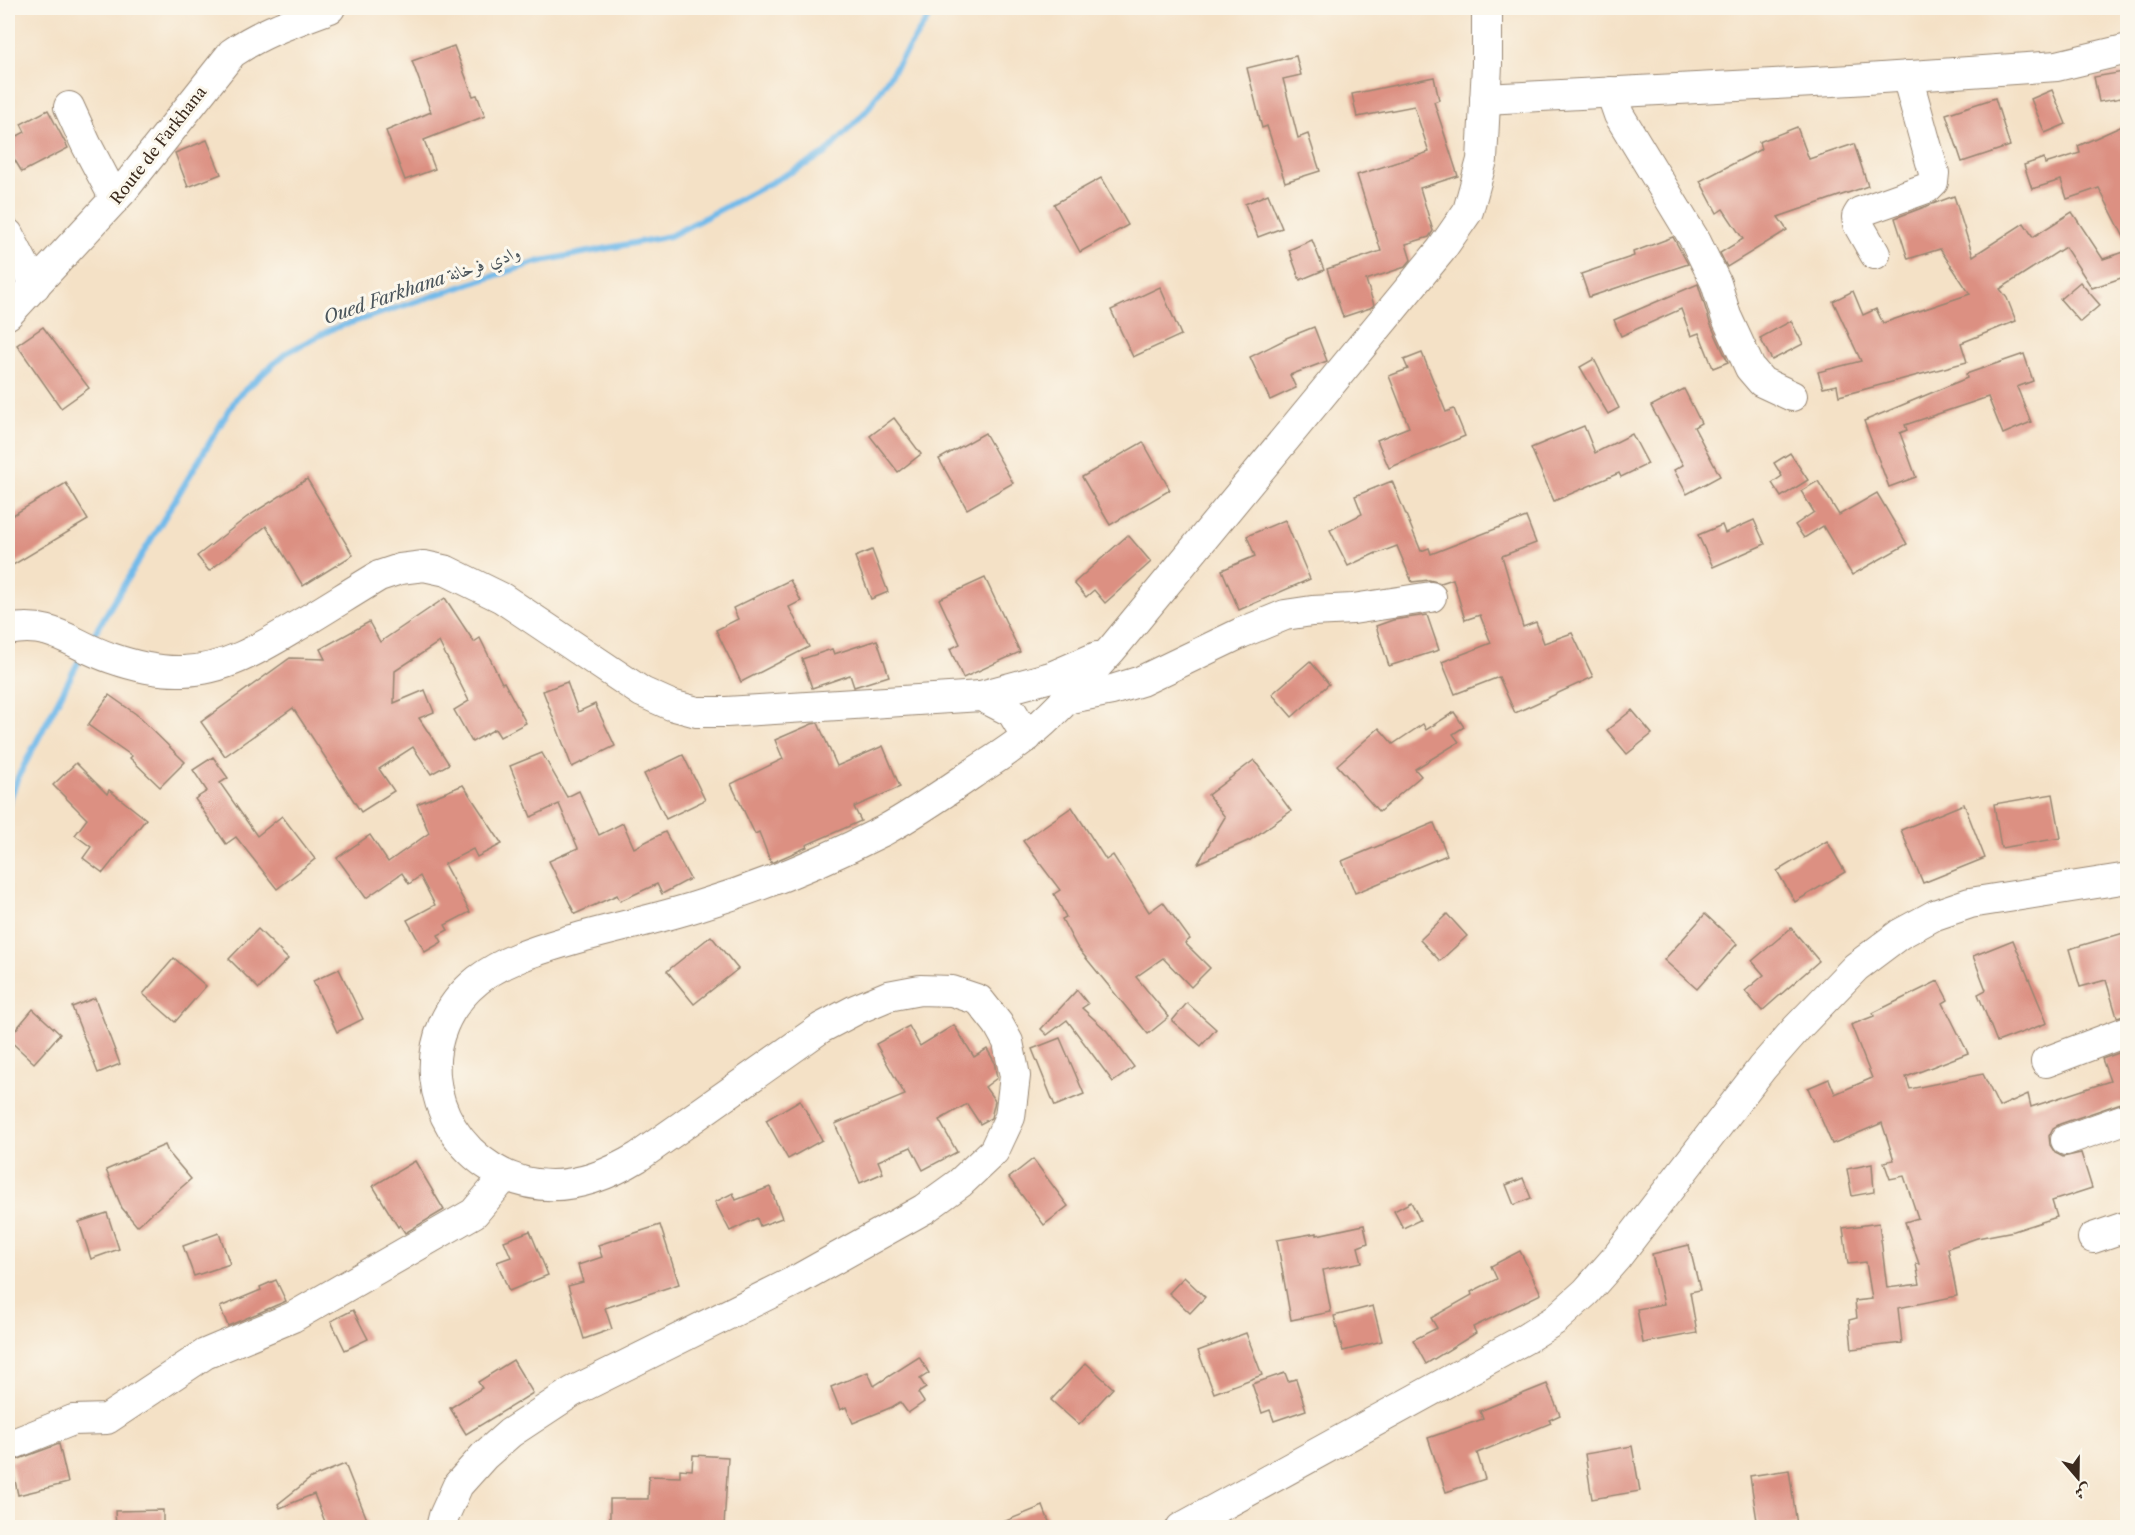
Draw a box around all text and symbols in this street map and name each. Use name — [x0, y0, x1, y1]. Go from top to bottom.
street label: Route de Farkhana — [106, 82, 211, 208]
water label: Oued Farkhana وادي فرخانة — [321, 241, 525, 333]
north arrow — [2048, 1448, 2108, 1508]
text: ش — [2072, 1480, 2094, 1504]

